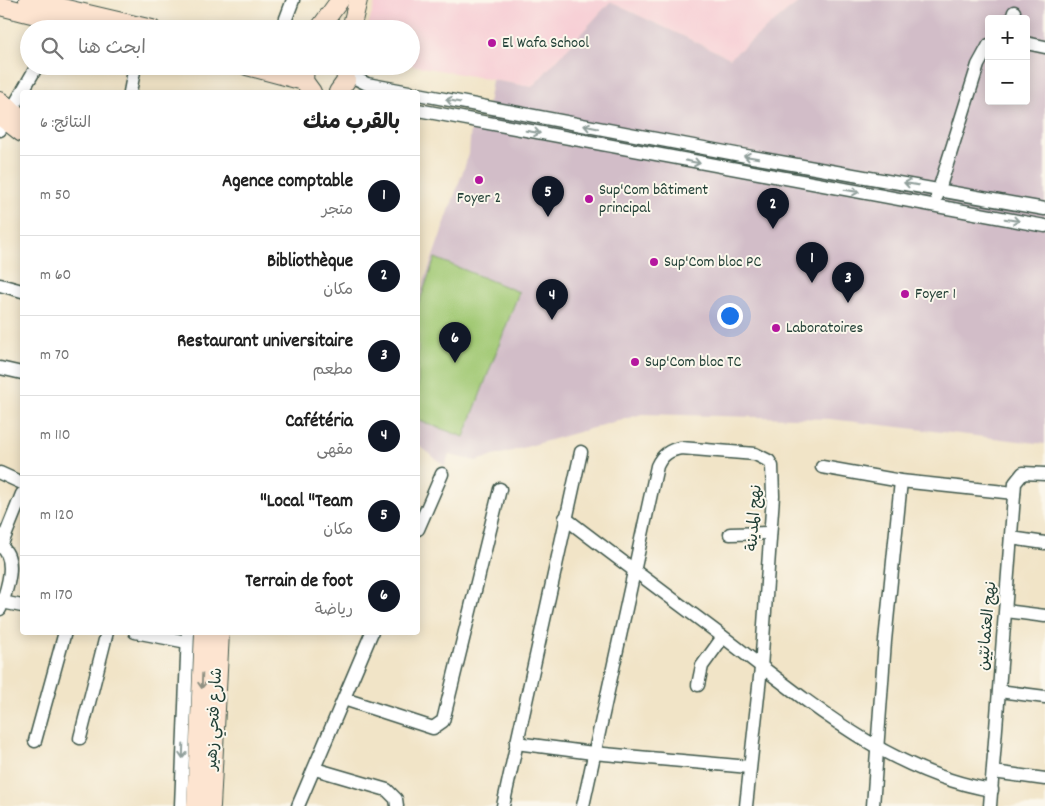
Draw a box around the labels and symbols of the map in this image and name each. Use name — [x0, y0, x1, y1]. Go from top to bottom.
place label: El Wafa School — [502, 32, 589, 55]
marker: El Wafa School — [486, 37, 498, 49]
one-way arrow — [445, 96, 461, 105]
one-way arrow — [583, 122, 599, 132]
one-way arrow — [524, 128, 540, 138]
one-way arrow — [743, 152, 759, 162]
one-way arrow — [684, 157, 700, 167]
marker: Foyer 2 — [473, 174, 485, 186]
pin: 5 — [532, 176, 564, 217]
place label: Sup'Com bâtiment principal — [599, 179, 708, 220]
one-way arrow — [903, 179, 919, 189]
one-way arrow — [844, 186, 860, 196]
place label: Foyer 2 — [457, 187, 501, 210]
pin: 2 — [757, 188, 789, 229]
marker: Sup'Com bâtiment principal — [583, 193, 595, 205]
one-way arrow — [1004, 216, 1020, 225]
pin: 1 — [796, 242, 828, 283]
place label: Sup'Com bloc PC — [664, 251, 761, 274]
marker: Sup'Com bloc PC — [648, 256, 660, 268]
pin: 3 — [832, 262, 864, 303]
pin: 4 — [536, 279, 568, 320]
place label: Foyer 1 — [915, 283, 956, 306]
marker: Foyer 1 — [899, 288, 911, 300]
your location — [717, 303, 743, 329]
place label: Laboratoires — [786, 317, 863, 340]
pin: 6 — [439, 322, 471, 363]
marker: Laboratoires — [770, 322, 782, 334]
place label: Sup'Com bloc TC — [645, 351, 742, 374]
marker: Sup'Com bloc TC — [629, 356, 641, 368]
street label: نهج المدينة — [741, 484, 769, 552]
street label: نهج العثمانيّين — [973, 580, 1003, 672]
street label: شارع فتحي زهير — [201, 667, 230, 773]
one-way arrow — [197, 673, 206, 689]
one-way arrow — [178, 742, 188, 759]

